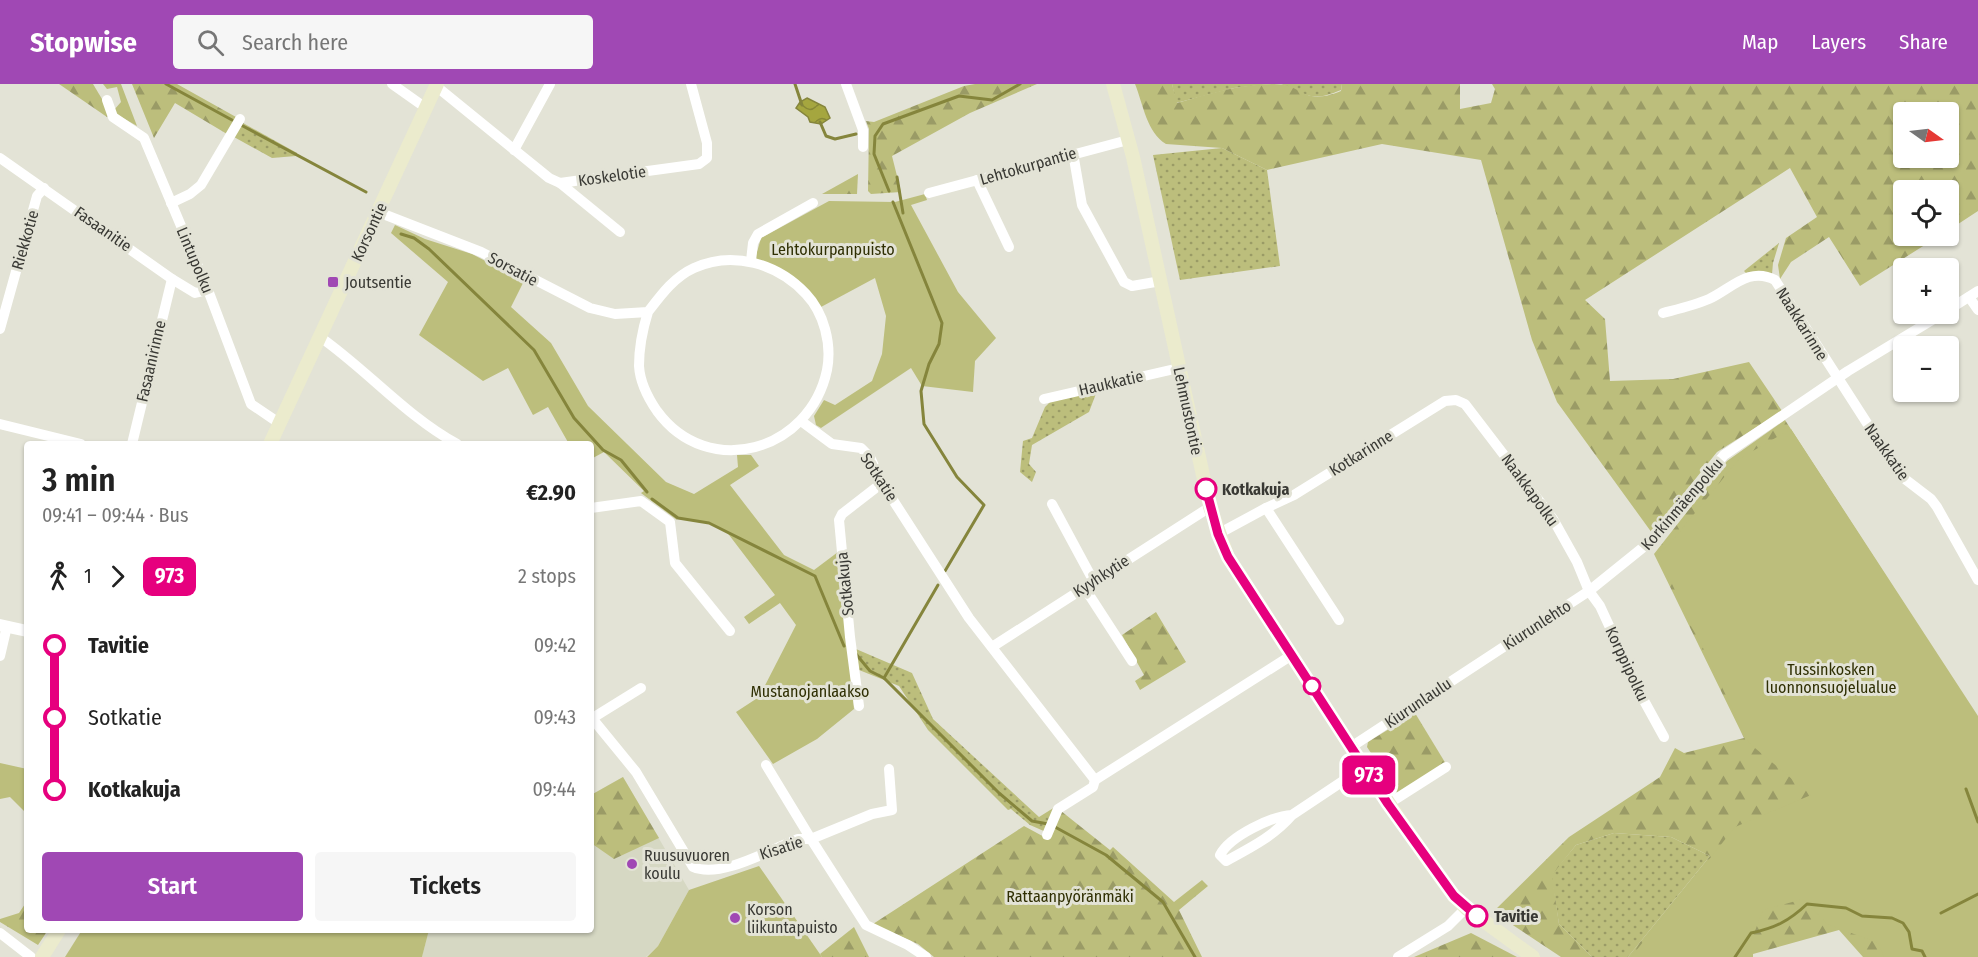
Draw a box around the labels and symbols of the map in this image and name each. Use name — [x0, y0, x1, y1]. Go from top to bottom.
north arrow — [1893, 102, 1959, 168]
street label: Lehtokurpantie — [978, 143, 1079, 189]
street label: Koskelotie — [577, 162, 647, 190]
street label: Korsontie — [347, 199, 391, 265]
street label: Fasaanitie — [71, 202, 135, 256]
street label: Riekkotie — [7, 208, 43, 272]
street label: Lintupolku — [173, 224, 217, 296]
park label: Lehtokurpanpuisto — [771, 240, 895, 259]
street label: Sorsatie — [485, 248, 541, 290]
place label: Joutsentie — [345, 273, 412, 292]
marker: Joutsentie — [326, 275, 340, 289]
street label: Naakkarinne — [1772, 284, 1832, 364]
street label: Fasaanirinne — [132, 318, 170, 404]
street label: Lehmustontie — [1169, 365, 1207, 457]
street label: Haukkatie — [1077, 366, 1145, 400]
street label: Naakkatie — [1861, 420, 1913, 484]
street label: Kotkarinne — [1326, 426, 1396, 480]
street label: Sotkatie — [856, 449, 902, 505]
street label: Naakkapolku — [1497, 450, 1563, 530]
street label: Korkinmäenpolku — [1637, 454, 1727, 554]
marker: Kotkakuja — [1195, 478, 1217, 500]
place label: Kotkakuja — [1222, 480, 1289, 499]
street label: Sotkakuja — [832, 551, 858, 617]
street label: Kyyhkytie — [1069, 551, 1133, 601]
street label: Kiurunlehto — [1499, 596, 1575, 654]
street label: Korppipolku — [1601, 624, 1653, 704]
park label: Tussinkosken luonnonsuojelualue — [1765, 660, 1897, 697]
street label: Kiurunlaulu — [1381, 674, 1455, 732]
unlabelled marker — [1303, 677, 1321, 695]
park label: Mustanojanlaakso — [750, 682, 870, 701]
line badge: 973 — [1334, 756, 1404, 794]
street label: Kisatie — [757, 832, 805, 864]
place label: Ruusuvuoren koulu — [644, 846, 730, 883]
marker: Ruusuvuoren koulu — [625, 857, 639, 871]
park label: Rattaanpyöränmäki — [1006, 887, 1134, 906]
place label: Korson liikuntapuisto — [747, 900, 838, 937]
marker: Tavitie — [1466, 905, 1488, 927]
place label: Tavitie — [1494, 907, 1538, 926]
marker: Korson liikuntapuisto — [728, 911, 742, 925]

